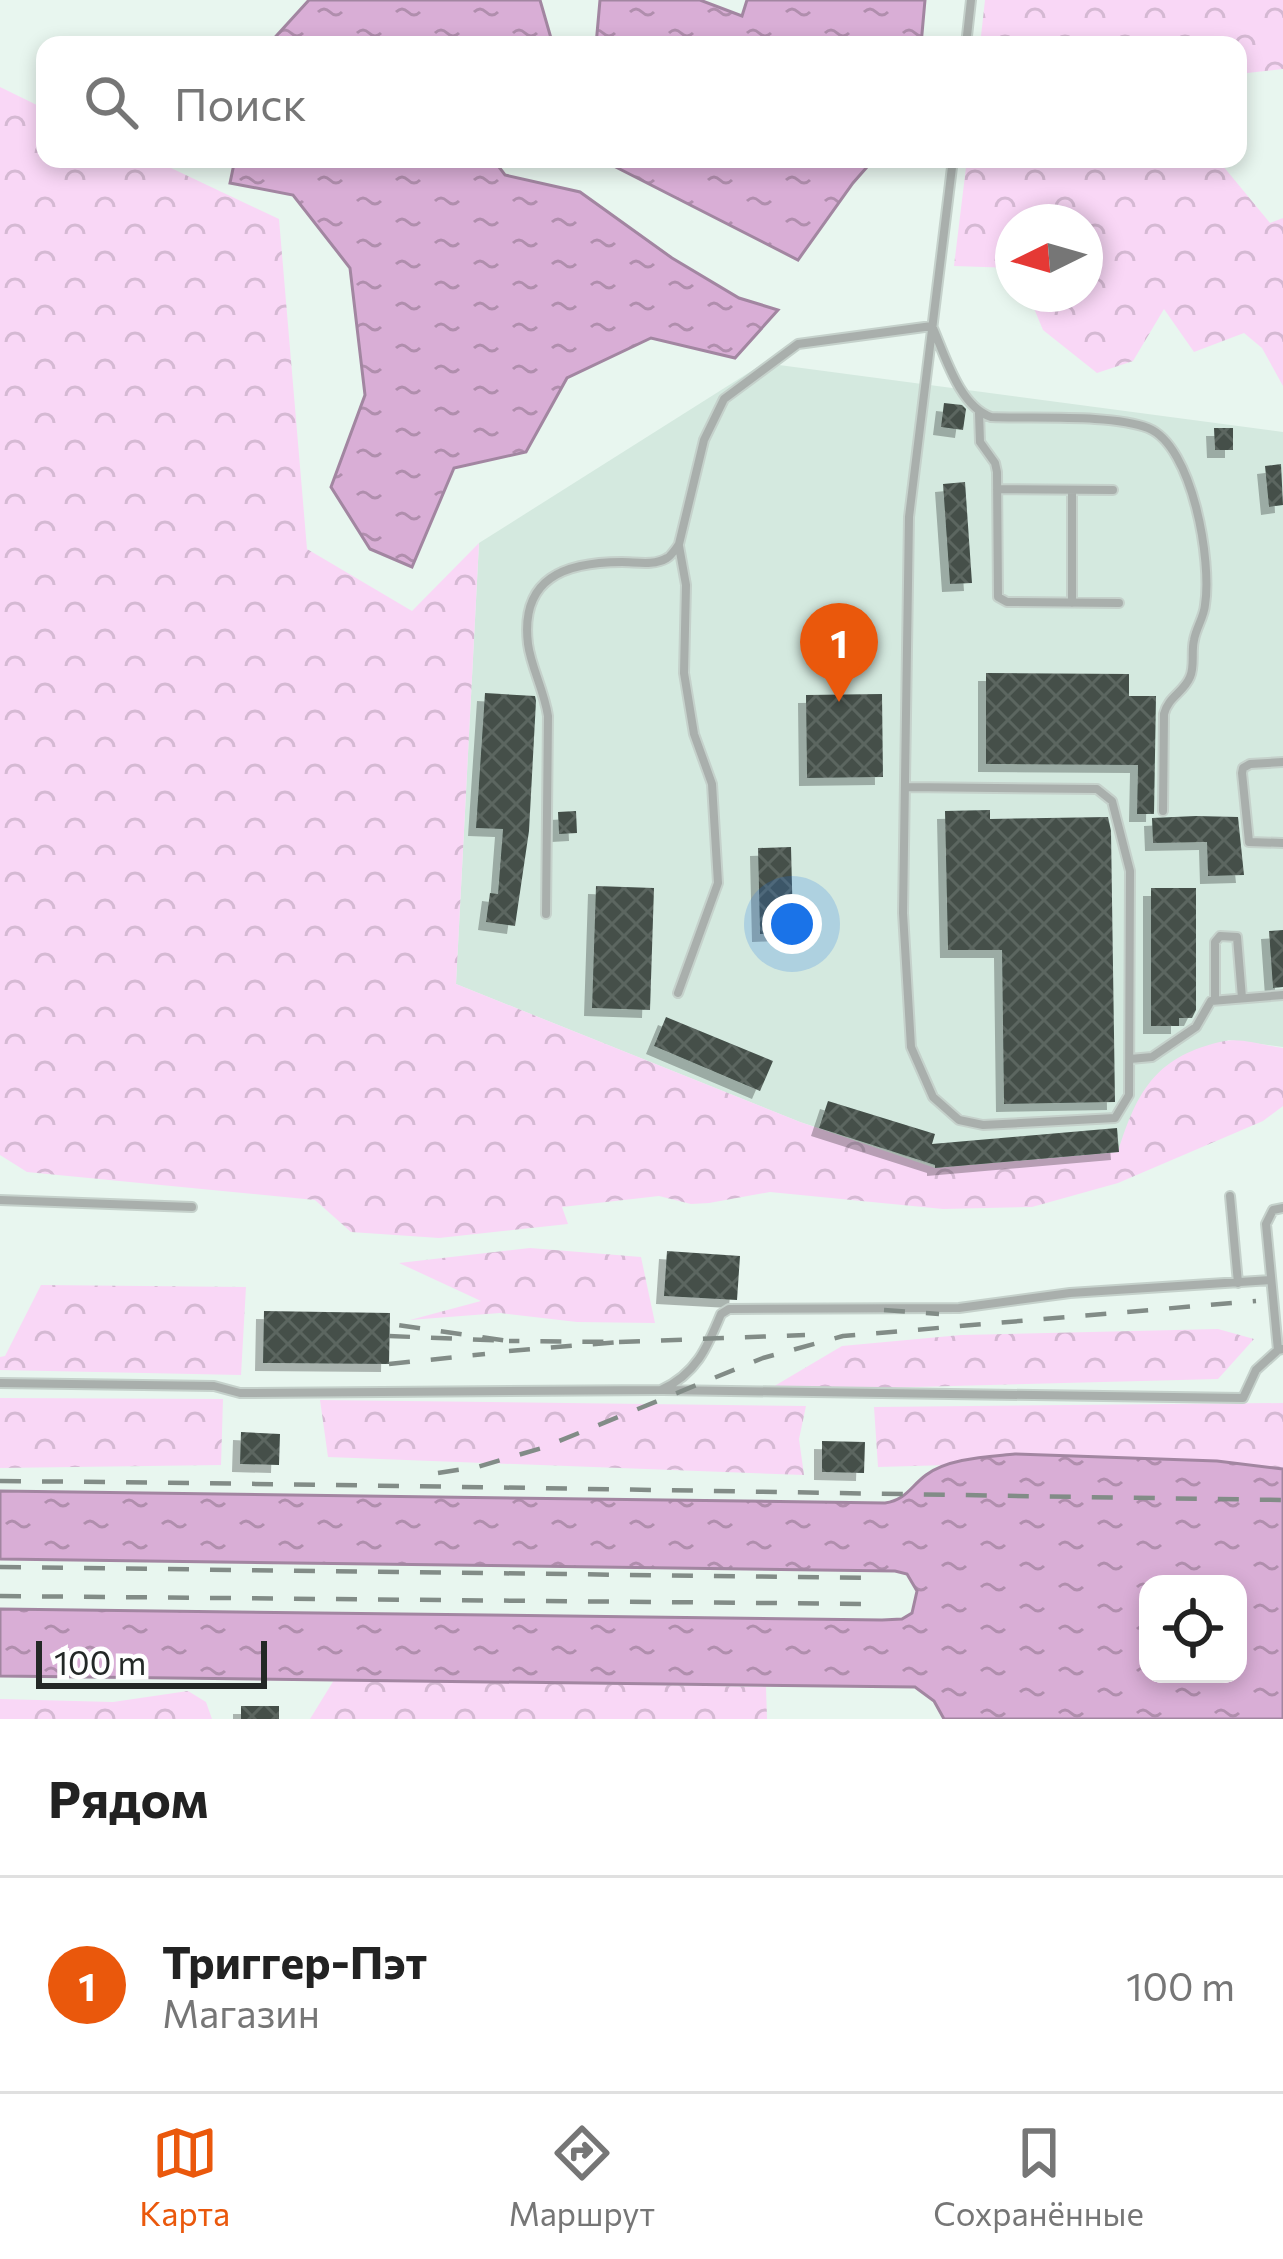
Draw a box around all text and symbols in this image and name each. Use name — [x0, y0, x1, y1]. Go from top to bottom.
search box — [36, 36, 1247, 168]
icon: search — [78, 69, 144, 135]
text: Поиск — [174, 75, 307, 130]
north arrow — [995, 204, 1103, 312]
pin: 1 — [800, 603, 878, 702]
your location — [762, 894, 822, 954]
map controls — [1139, 1575, 1247, 1683]
button: locate — [1139, 1575, 1247, 1683]
scale bar — [36, 1635, 267, 1688]
text: 100 m — [54, 1641, 146, 1682]
text: Рядом — [48, 1766, 209, 1829]
text: Триггер-Пэт — [162, 1933, 427, 1988]
text: 1 — [78, 1961, 96, 2009]
text: 100 m — [1126, 1961, 1235, 2009]
text: Магазин — [162, 1988, 320, 2036]
tab: Карта — [139, 2120, 230, 2233]
tab: Маршрут — [508, 2120, 655, 2233]
tab: Сохранённые — [933, 2120, 1144, 2233]

